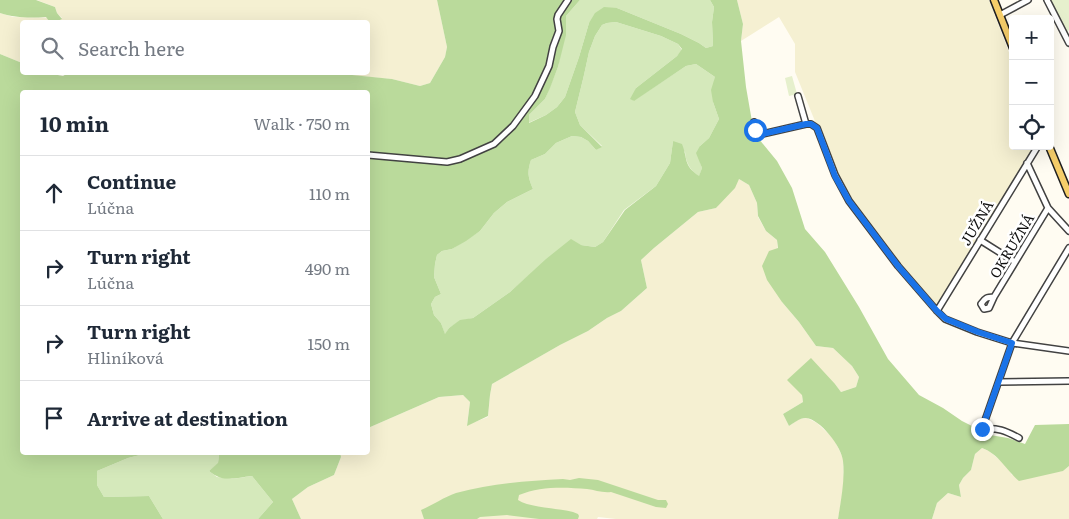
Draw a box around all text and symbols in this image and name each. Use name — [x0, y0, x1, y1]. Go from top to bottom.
map controls — [1009, 15, 1054, 150]
button: + — [1009, 15, 1054, 60]
search box — [20, 20, 370, 75]
icon: search — [38, 34, 66, 62]
text: Search here — [78, 34, 185, 62]
button: − — [1009, 60, 1054, 105]
button: locate — [1009, 105, 1054, 150]
text: 10 min — [40, 107, 109, 138]
text: Walk · 750 m — [254, 111, 350, 135]
route start — [744, 119, 767, 142]
text: Continue — [87, 167, 176, 195]
icon: ahead — [40, 179, 68, 207]
text: 110 m — [309, 181, 350, 205]
text: Lúčna — [87, 195, 134, 219]
street label: JUŽNÁ — [955, 196, 998, 249]
street label: OKRUŽNÁ — [984, 209, 1039, 282]
text: Turn right — [87, 242, 191, 270]
icon: right — [40, 254, 68, 282]
text: 490 m — [305, 256, 350, 280]
text: Lúčna — [87, 270, 134, 294]
text: Turn right — [87, 317, 191, 345]
icon: right — [40, 329, 68, 357]
text: 150 m — [307, 331, 350, 355]
text: Hliníková — [87, 345, 164, 369]
icon: arrive — [40, 404, 68, 432]
text: Arrive at destination — [87, 404, 288, 432]
route end — [971, 418, 994, 441]

